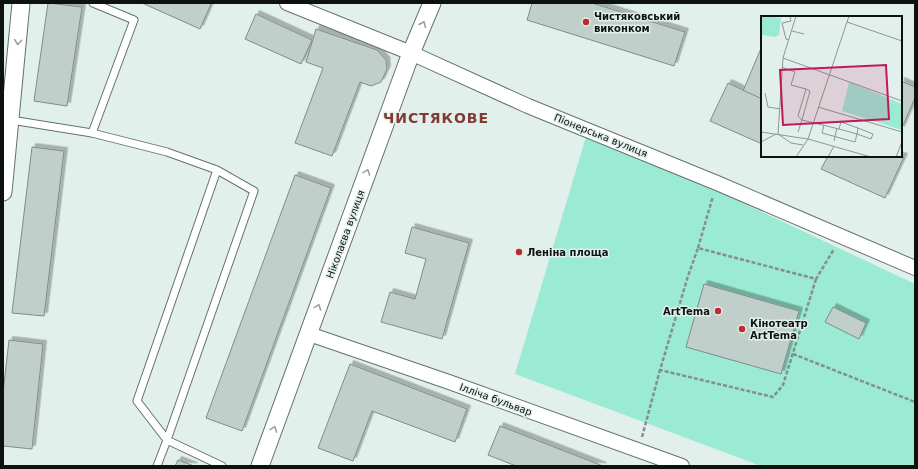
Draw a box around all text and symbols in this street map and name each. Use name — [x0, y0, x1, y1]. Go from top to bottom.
place label: Чистяковський виконком — [594, 11, 680, 34]
inset map — [761, 16, 902, 157]
marker: Чистяковський виконком — [581, 17, 591, 27]
one-way arrow — [418, 21, 426, 29]
one-way arrow — [13, 39, 22, 45]
district label: ЧИСТЯКОВЕ — [383, 110, 489, 126]
street label: Піонерська вулиця — [553, 112, 649, 159]
one-way arrow — [363, 169, 371, 176]
street label: Ніколаєва вулиця — [324, 188, 367, 280]
marker: Леніна площа — [514, 247, 524, 257]
place label: Леніна площа — [527, 247, 608, 258]
one-way arrow — [314, 304, 322, 311]
place label: ArtTema — [663, 306, 710, 317]
marker: ArtTema — [713, 306, 723, 316]
place label: Кінотеатр ArtTema — [750, 318, 808, 341]
marker: Кінотеатр ArtTema — [737, 324, 747, 334]
street label: Ілліча бульвар — [458, 381, 534, 418]
one-way arrow — [269, 426, 277, 433]

